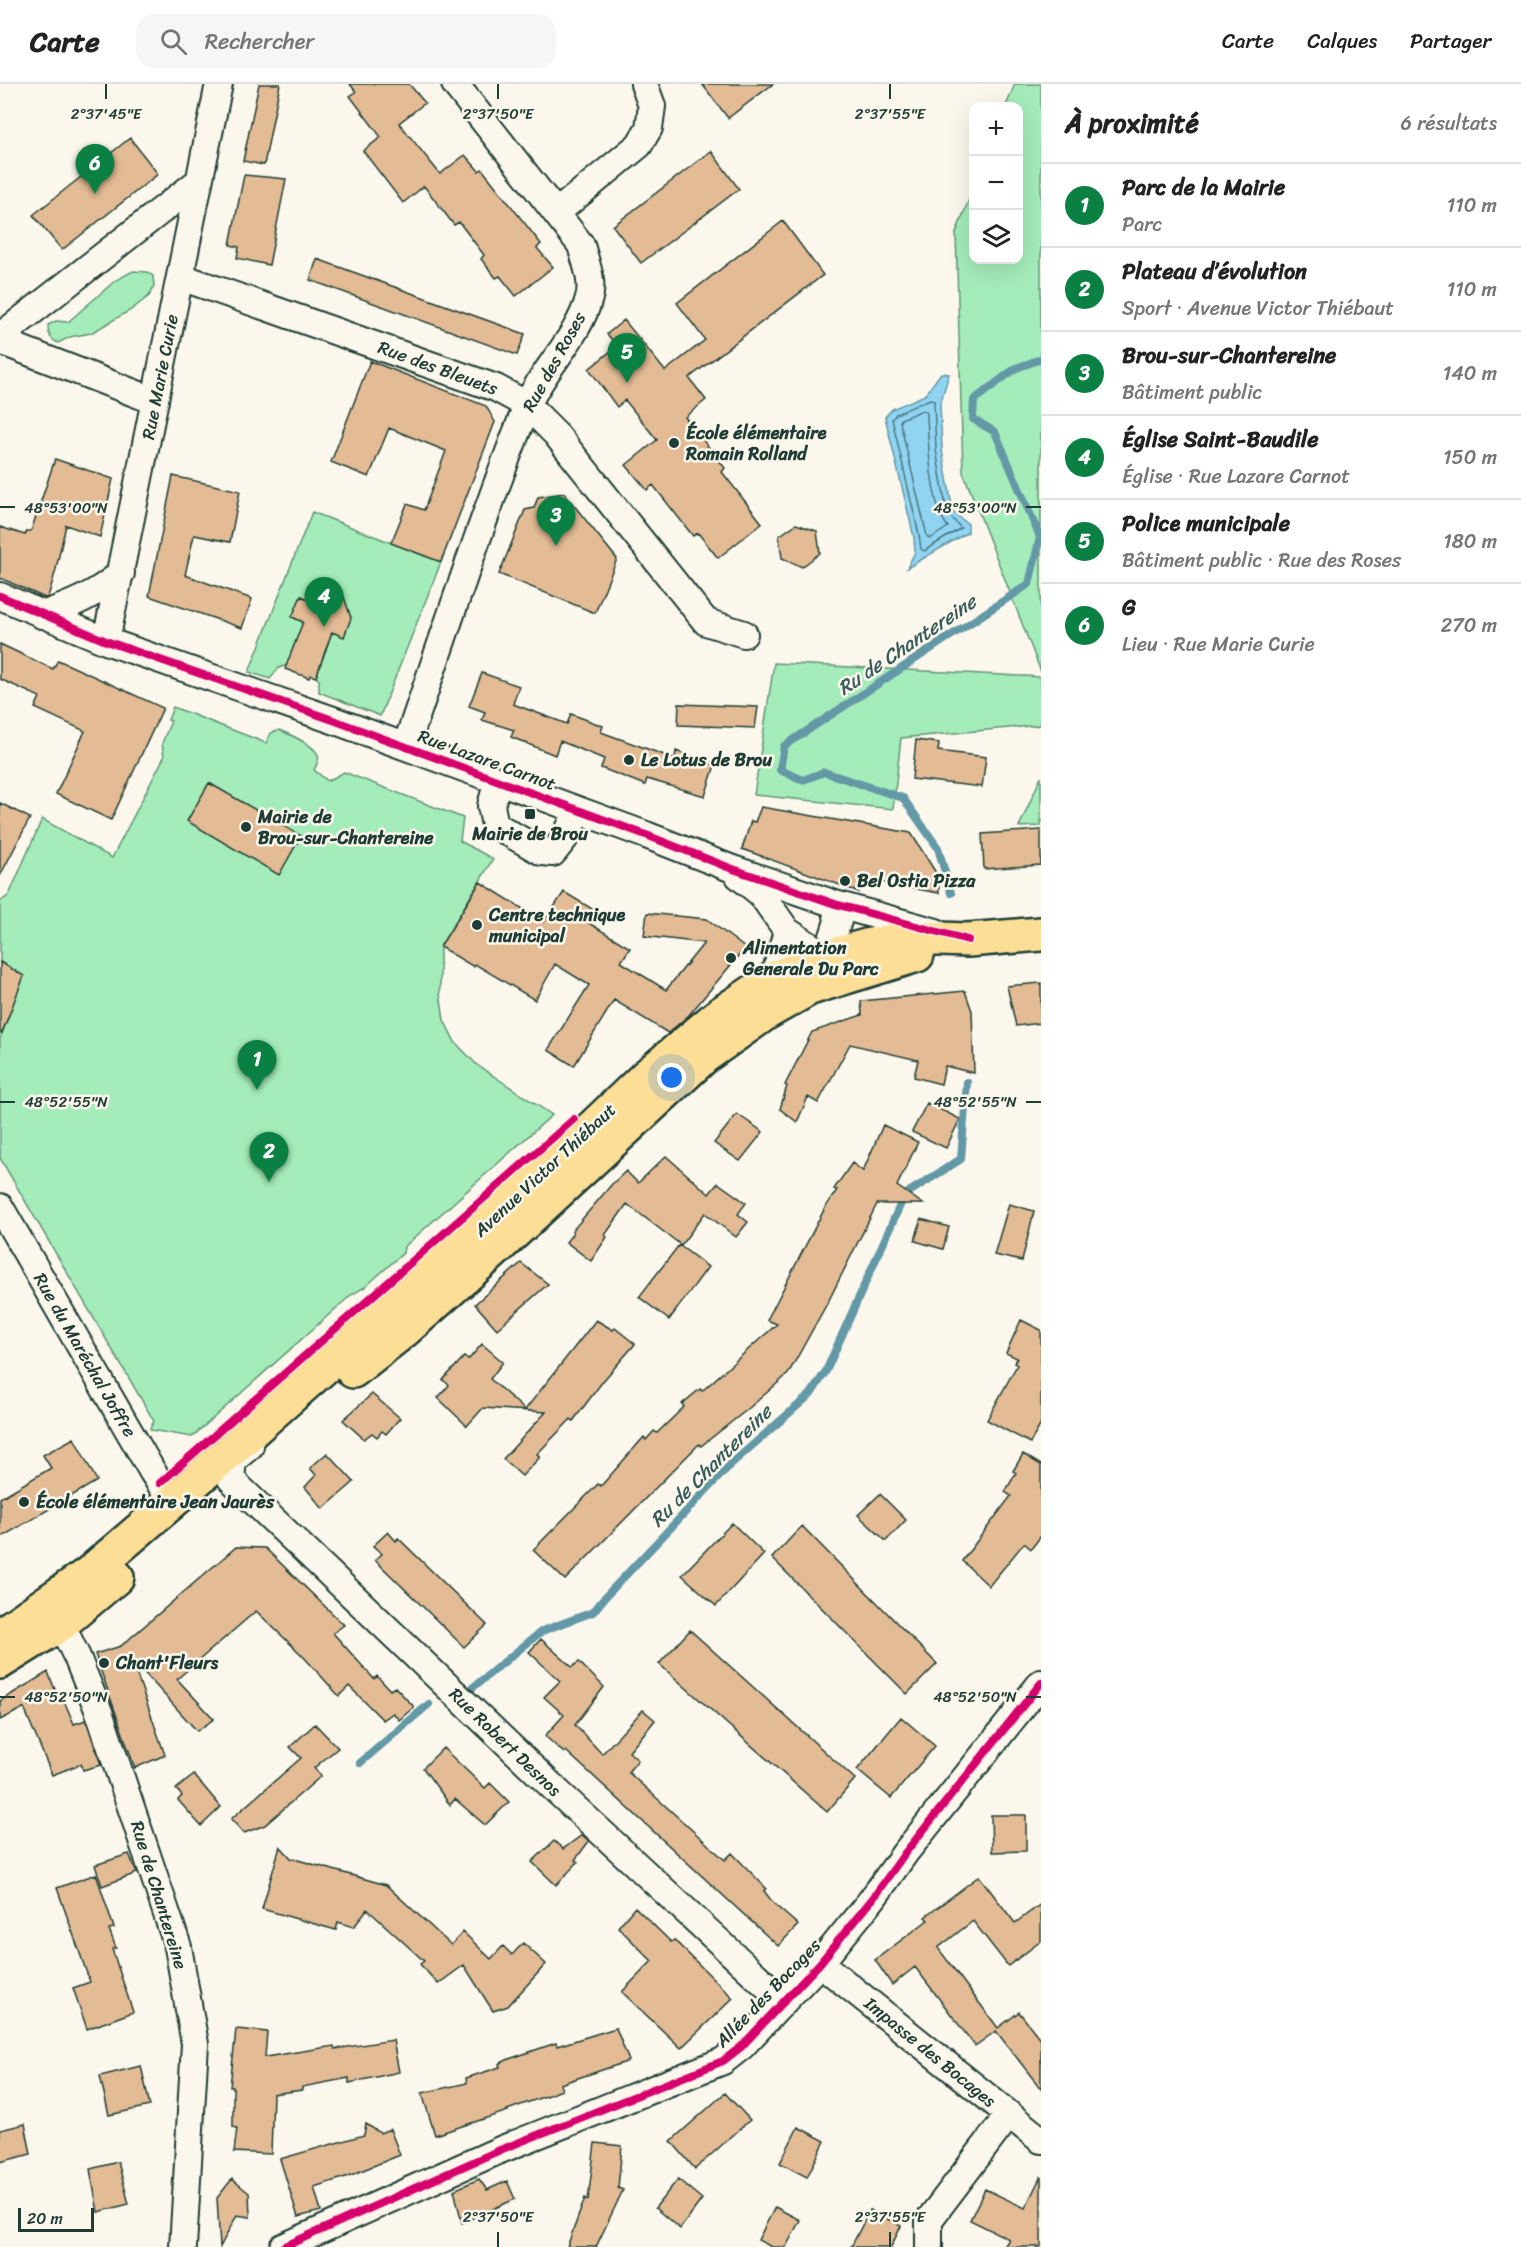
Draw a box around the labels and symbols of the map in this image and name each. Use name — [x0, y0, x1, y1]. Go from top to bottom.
text: 2°37'45"E — [71, 101, 143, 127]
text: 2°37'50"E — [463, 101, 535, 127]
text: 2°37'55"E — [855, 101, 927, 127]
pin: 6 — [76, 144, 115, 194]
street label: Rue des Roses — [513, 305, 595, 418]
street label: Rue Marie Curie — [132, 311, 188, 443]
street label: Rue des Bleuets — [373, 331, 503, 405]
pin: 5 — [608, 334, 646, 383]
place label: École élémentaire Romain Rolland — [685, 417, 827, 470]
marker: École élémentaire Romain Rolland — [667, 436, 681, 450]
text: 48°53'00"N — [24, 495, 108, 521]
text: 48°53'00"N — [933, 495, 1017, 521]
pin: 3 — [536, 496, 576, 546]
pin: 4 — [304, 578, 344, 627]
water label: Ru de Chantereine — [830, 584, 985, 705]
street label: Rue Lazare Carnot — [413, 720, 561, 800]
place label: Le Lotus de Brou — [641, 744, 772, 776]
marker: Le Lotus de Brou — [622, 753, 636, 767]
place label: Mairie de Brou-sur-Chantereine — [257, 801, 434, 854]
marker: Mairie de Brou — [523, 807, 537, 821]
place label: Mairie de Brou — [471, 818, 588, 850]
marker: Mairie de Brou-sur-Chantereine — [239, 820, 253, 834]
place label: Bel Ostia Pizza — [857, 865, 976, 897]
marker: Bel Ostia Pizza — [838, 874, 852, 888]
place label: Centre technique municipal — [488, 899, 625, 952]
marker: Centre technique municipal — [470, 918, 484, 932]
place label: Alimentation Generale Du Parc — [742, 932, 879, 985]
marker: Alimentation Generale Du Parc — [724, 951, 738, 965]
pin: 1 — [238, 1040, 276, 1090]
your location — [657, 1063, 686, 1092]
text: 48°52'55"N — [24, 1089, 108, 1115]
text: 48°52'55"N — [933, 1089, 1017, 1115]
street label: Avenue Victor Thiébaut — [465, 1095, 624, 1246]
pin: 2 — [250, 1132, 288, 1182]
street label: Rue du Maréchal Joffre — [25, 1267, 145, 1443]
water label: Ru de Chantereine — [641, 1395, 782, 1536]
place label: École élémentaire Jean Jaurès — [36, 1486, 275, 1518]
marker: École élémentaire Jean Jaurès — [17, 1495, 31, 1509]
place label: Chant'Fleurs — [115, 1647, 219, 1679]
marker: Chant'Fleurs — [97, 1656, 111, 1670]
street label: Rue Robert Desnos — [441, 1679, 569, 1805]
text: 48°52'50"N — [24, 1684, 108, 1710]
text: 48°52'50"N — [933, 1684, 1017, 1710]
street label: Rue de Chantereine — [121, 1817, 197, 1973]
street label: Allée des Bocages — [707, 1930, 829, 2056]
street label: Impasse des Bocages — [856, 1988, 1004, 2116]
text: 2°37'50"E — [463, 2204, 535, 2230]
text: 2°37'55"E — [855, 2204, 927, 2230]
scale bar — [18, 2205, 94, 2232]

